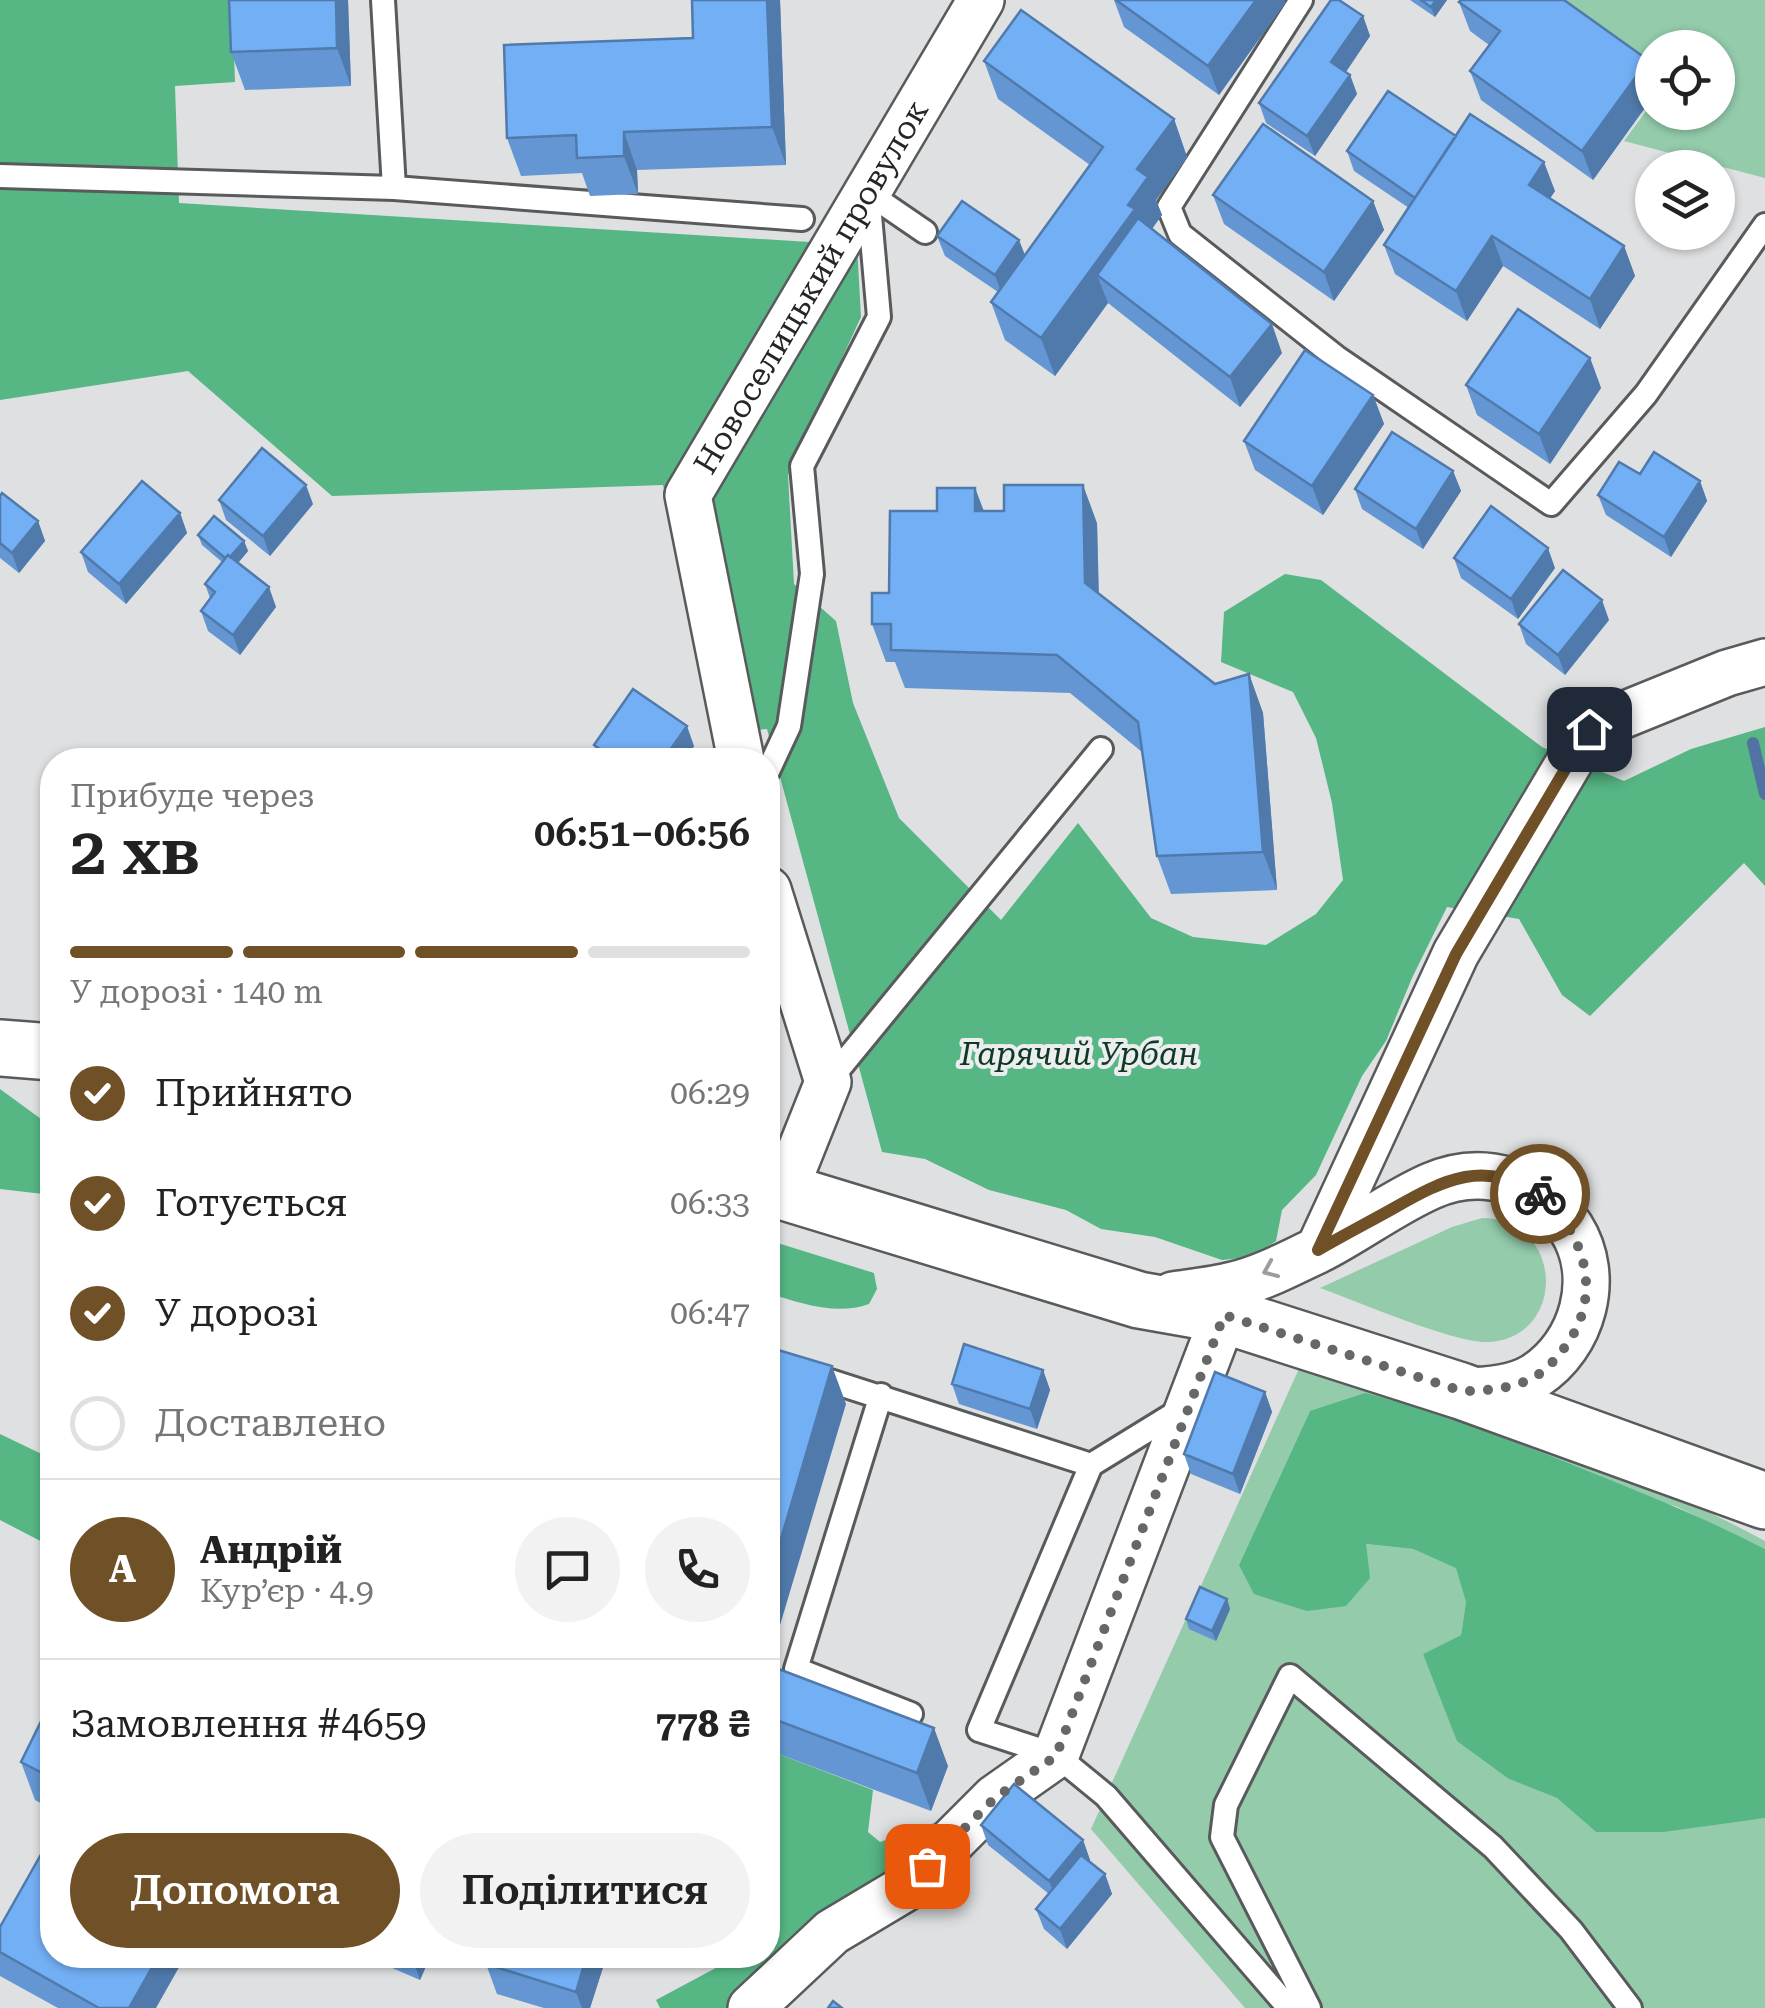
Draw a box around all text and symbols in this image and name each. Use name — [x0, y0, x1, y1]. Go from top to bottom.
map controls — [1635, 30, 1735, 250]
button: locate — [1635, 30, 1735, 130]
street label: Новоселицький провулок — [686, 93, 936, 481]
button: layers — [1635, 150, 1735, 250]
pin — [1547, 687, 1632, 772]
icon: home — [1562, 702, 1617, 757]
text: Прибуде через — [70, 777, 315, 815]
text: 06:51–06:56 — [534, 811, 750, 855]
text: 2 хв — [70, 814, 200, 890]
text: У дорозі · 140 m — [70, 973, 323, 1011]
park label: Гарячий Урбан — [959, 1035, 1198, 1073]
icon: check — [70, 1066, 125, 1121]
text: Прийнято — [155, 1071, 353, 1115]
text: 06:29 — [670, 1074, 750, 1112]
courier — [1490, 1144, 1590, 1244]
icon: bike — [1513, 1167, 1568, 1222]
icon: check — [70, 1176, 125, 1231]
text: Готується — [155, 1181, 347, 1225]
text: 06:33 — [670, 1184, 750, 1222]
one-way arrow — [1262, 1259, 1280, 1279]
icon: check — [70, 1286, 125, 1341]
text: У дорозі — [155, 1291, 318, 1335]
text: 06:47 — [670, 1294, 750, 1332]
text: Доставлено — [155, 1401, 386, 1445]
button: chat — [515, 1517, 620, 1622]
button: phone — [645, 1517, 750, 1622]
text: Андрій — [200, 1528, 342, 1572]
text: А — [109, 1547, 136, 1591]
text: Кур’єр · 4.9 — [200, 1572, 374, 1610]
text: Замовлення #4659 — [70, 1702, 426, 1746]
text: 778 ₴ — [655, 1702, 750, 1746]
pin — [885, 1824, 970, 1909]
button: Допомога — [70, 1833, 400, 1948]
button: Поділитися — [420, 1833, 750, 1948]
icon: bag — [900, 1839, 955, 1894]

